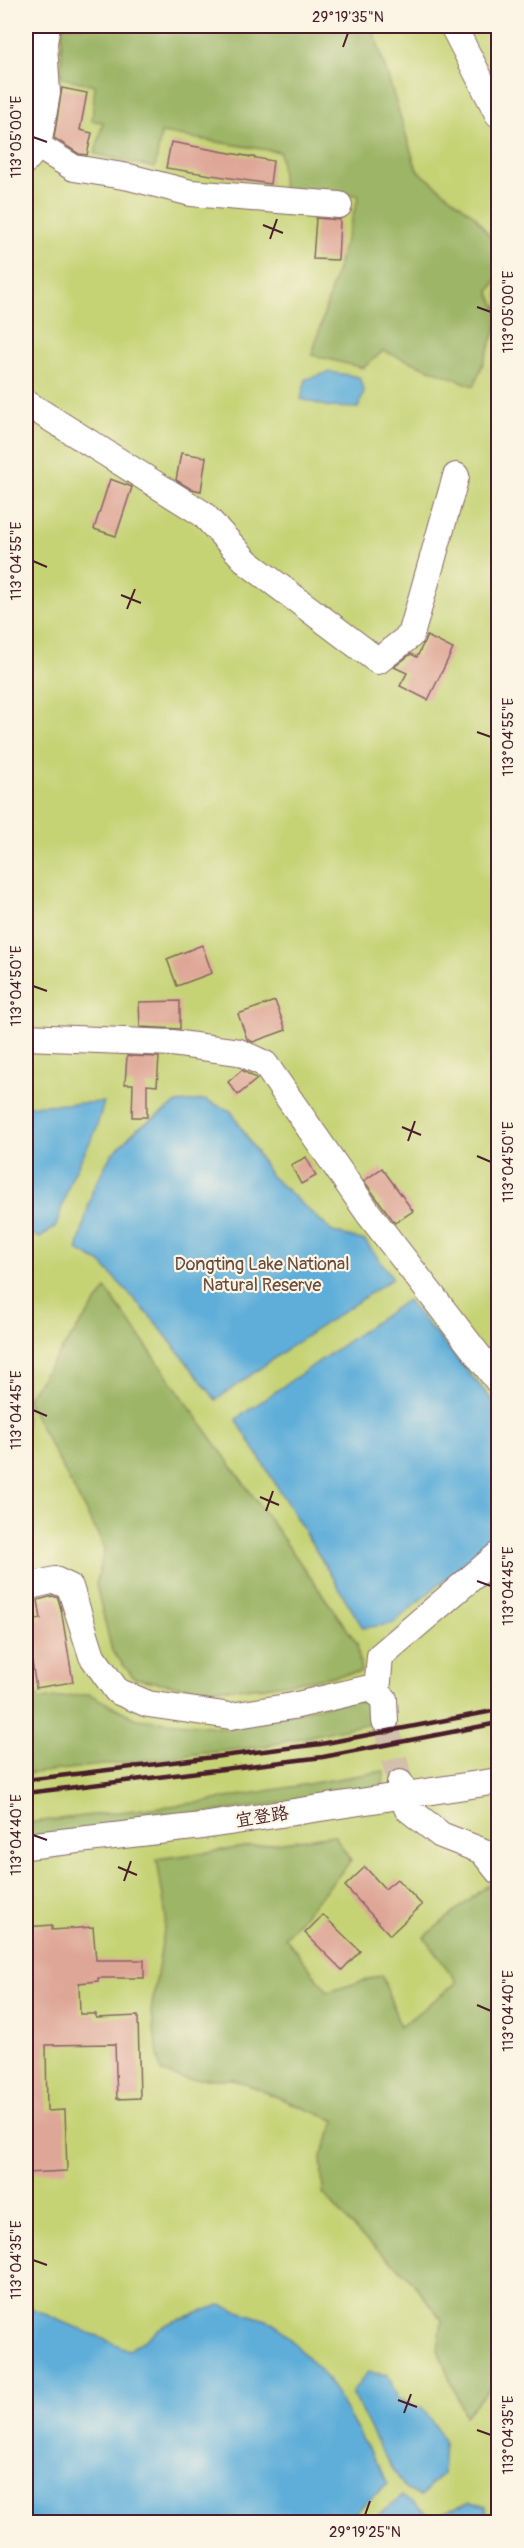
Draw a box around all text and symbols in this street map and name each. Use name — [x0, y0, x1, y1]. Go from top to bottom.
text: 29°19'35"N — [312, 8, 384, 27]
text: 113°05'00"E — [7, 96, 26, 178]
text: 113°05'00"E — [499, 271, 518, 353]
text: 113°04'55"E — [7, 521, 26, 600]
text: 113°04'55"E — [499, 697, 518, 776]
text: 113°04'50"E — [7, 945, 26, 1026]
text: 113°04'50"E — [499, 1121, 518, 1202]
park label: Dongting Lake National Natural Reserve — [174, 1253, 350, 1297]
text: 113°04'45"E — [7, 1370, 26, 1450]
text: 113°04'45"E — [499, 1546, 518, 1626]
text: 113°04'40"E — [7, 1794, 26, 1876]
street label: 宜登路 — [234, 1801, 290, 1833]
text: 113°04'40"E — [499, 1970, 518, 2052]
text: 113°04'35"E — [7, 2220, 26, 2299]
text: 113°04'35"E — [499, 2395, 518, 2474]
text: 29°19'25"N — [329, 2523, 401, 2542]

